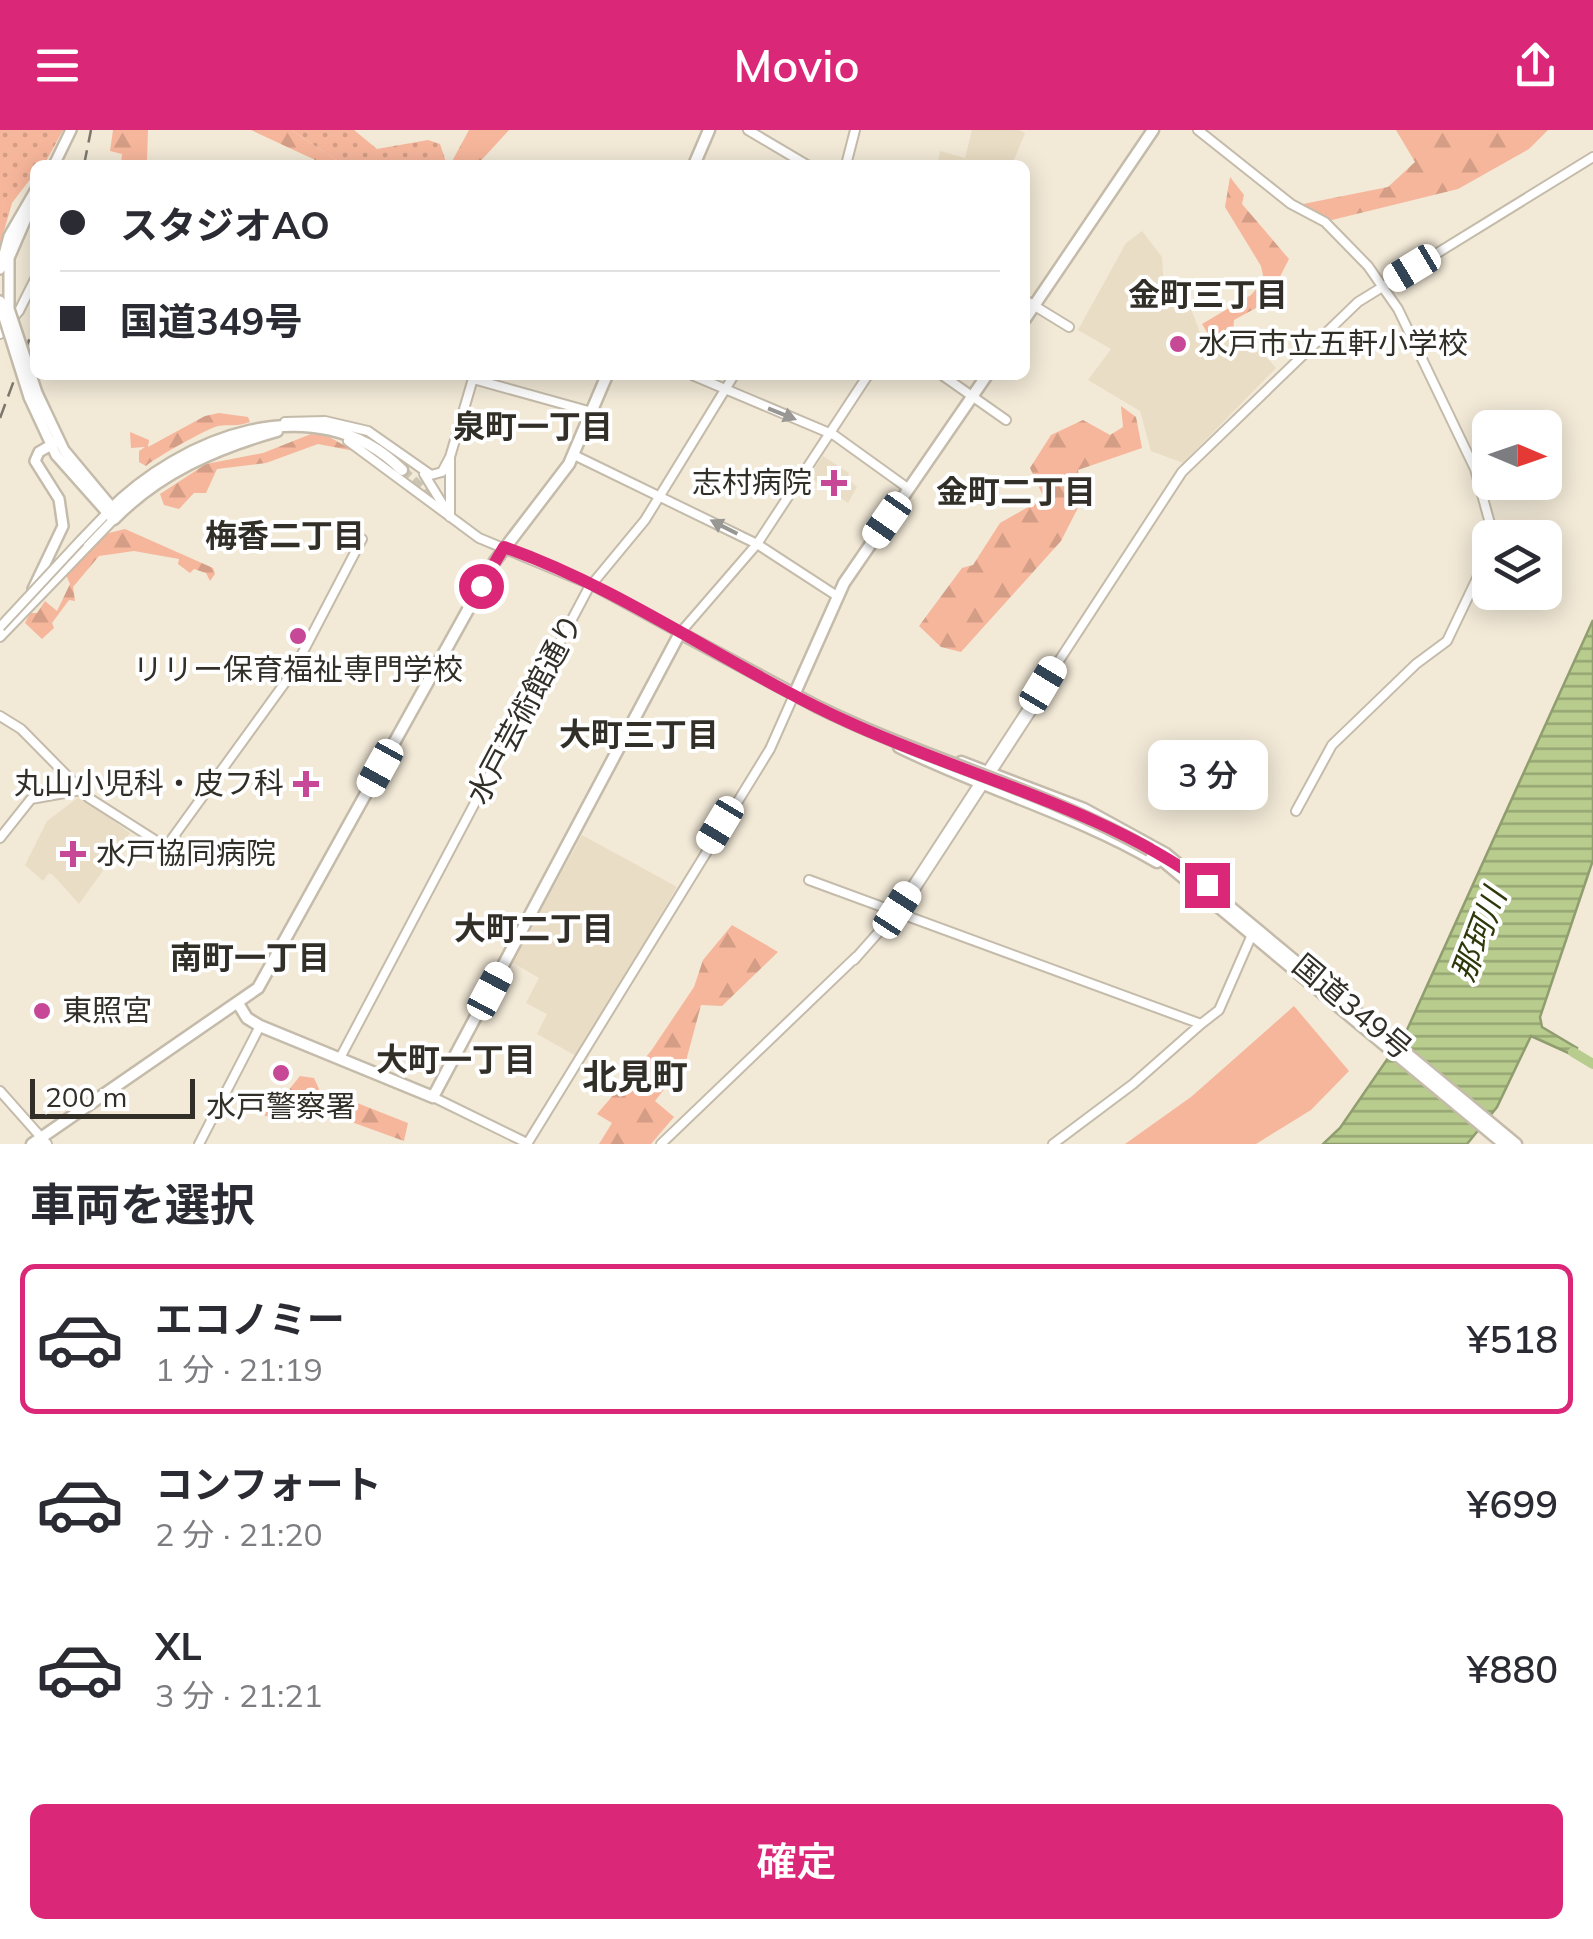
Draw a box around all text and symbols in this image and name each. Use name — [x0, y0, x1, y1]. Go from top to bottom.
text: Movio — [733, 37, 860, 93]
icon: menu — [30, 38, 85, 93]
icon: share — [1508, 38, 1563, 93]
text: スタジオAO — [120, 201, 330, 249]
car — [1379, 240, 1445, 296]
district label: 金町三丁目 — [1128, 274, 1288, 314]
text: 国道349号 — [120, 297, 302, 345]
place label: 水戸市立五軒小学校 — [1198, 324, 1468, 362]
marker: 水戸市立五軒小学校 — [1167, 333, 1189, 355]
district label: 泉町一丁目 — [453, 406, 613, 446]
one-way arrow — [767, 406, 797, 422]
north arrow — [1472, 410, 1562, 500]
map controls — [1472, 410, 1562, 610]
place label: 志村病院 — [692, 463, 812, 501]
marker: 志村病院 — [821, 470, 847, 496]
district label: 金町二丁目 — [936, 471, 1096, 511]
car — [858, 487, 916, 553]
district label: 梅香二丁目 — [205, 515, 365, 555]
one-way arrow — [709, 519, 738, 536]
button: layers — [1472, 520, 1562, 610]
route start — [459, 564, 504, 609]
street label: 水戸芸術館通り — [458, 607, 590, 810]
marker: リリー保育福祉専門学校 — [287, 625, 309, 647]
place label: リリー保育福祉専門学校 — [133, 650, 463, 688]
car — [1015, 652, 1071, 718]
district label: 大町三丁目 — [559, 714, 719, 754]
car — [352, 734, 408, 802]
callout: 3 分 — [1147, 740, 1267, 810]
text: 3 分 — [1178, 755, 1238, 795]
place label: 丸山小児科・皮フ科 — [14, 764, 284, 802]
marker: 丸山小児科・皮フ科 — [293, 771, 319, 797]
car — [692, 792, 748, 858]
place label: 水戸協同病院 — [96, 834, 276, 872]
marker: 水戸協同病院 — [60, 841, 86, 867]
route end — [1185, 863, 1230, 908]
car — [868, 877, 926, 943]
water label: 那珂川 — [1442, 880, 1515, 987]
district label: 大町二丁目 — [454, 908, 614, 948]
district label: 南町一丁目 — [170, 937, 330, 977]
street label: 国道349号 — [1285, 945, 1420, 1067]
car — [463, 957, 517, 1025]
place label: 東照宮 — [62, 991, 152, 1029]
marker: 東照宮 — [31, 1000, 53, 1022]
district label: 大町一丁目 — [376, 1039, 536, 1079]
district label: 北見町 — [582, 1054, 688, 1098]
marker: 水戸警察署 — [270, 1062, 292, 1084]
scale bar — [30, 1074, 195, 1118]
text: 200 m — [45, 1079, 127, 1114]
place label: 水戸警察署 — [206, 1087, 356, 1125]
text: 車両を選択 — [30, 1176, 255, 1232]
icon: car — [35, 1294, 125, 1384]
text: エコノミー — [155, 1295, 345, 1343]
text: ¥518 — [1467, 1315, 1558, 1363]
text: 1 分 · 21:19 — [155, 1349, 323, 1389]
icon: car — [35, 1459, 125, 1549]
text: コンフォート — [155, 1460, 382, 1508]
text: ¥699 — [1467, 1480, 1558, 1528]
text: 2 分 · 21:20 — [155, 1514, 323, 1554]
text: XL — [155, 1622, 202, 1670]
icon: car — [35, 1624, 125, 1714]
text: ¥880 — [1467, 1645, 1558, 1693]
text: 3 分 · 21:21 — [155, 1675, 323, 1715]
button: 確定 — [30, 1804, 1563, 1919]

